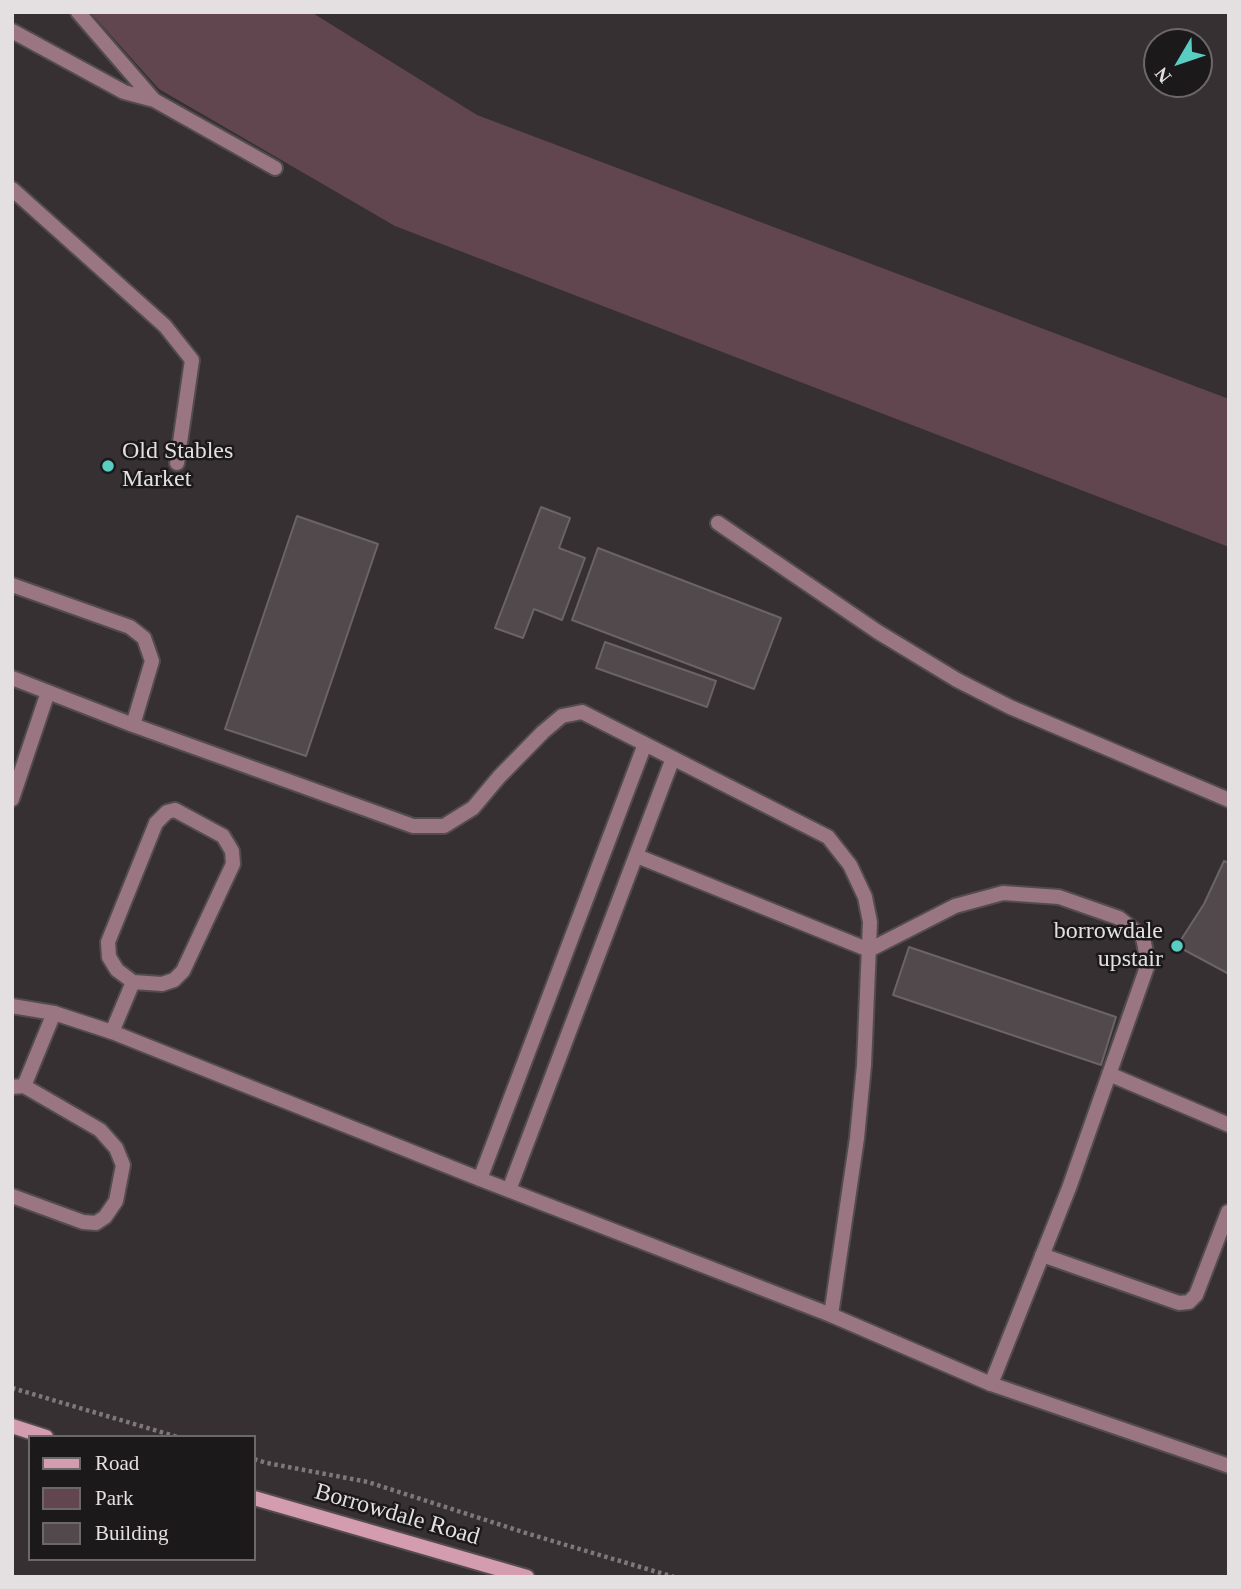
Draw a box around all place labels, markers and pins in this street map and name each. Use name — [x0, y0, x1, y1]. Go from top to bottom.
place label: Old Stables Market — [122, 438, 233, 494]
marker: Old Stables Market — [100, 458, 116, 474]
place label: borrowdale upstair — [1054, 918, 1163, 974]
marker: borrowdale upstair — [1169, 938, 1185, 954]

